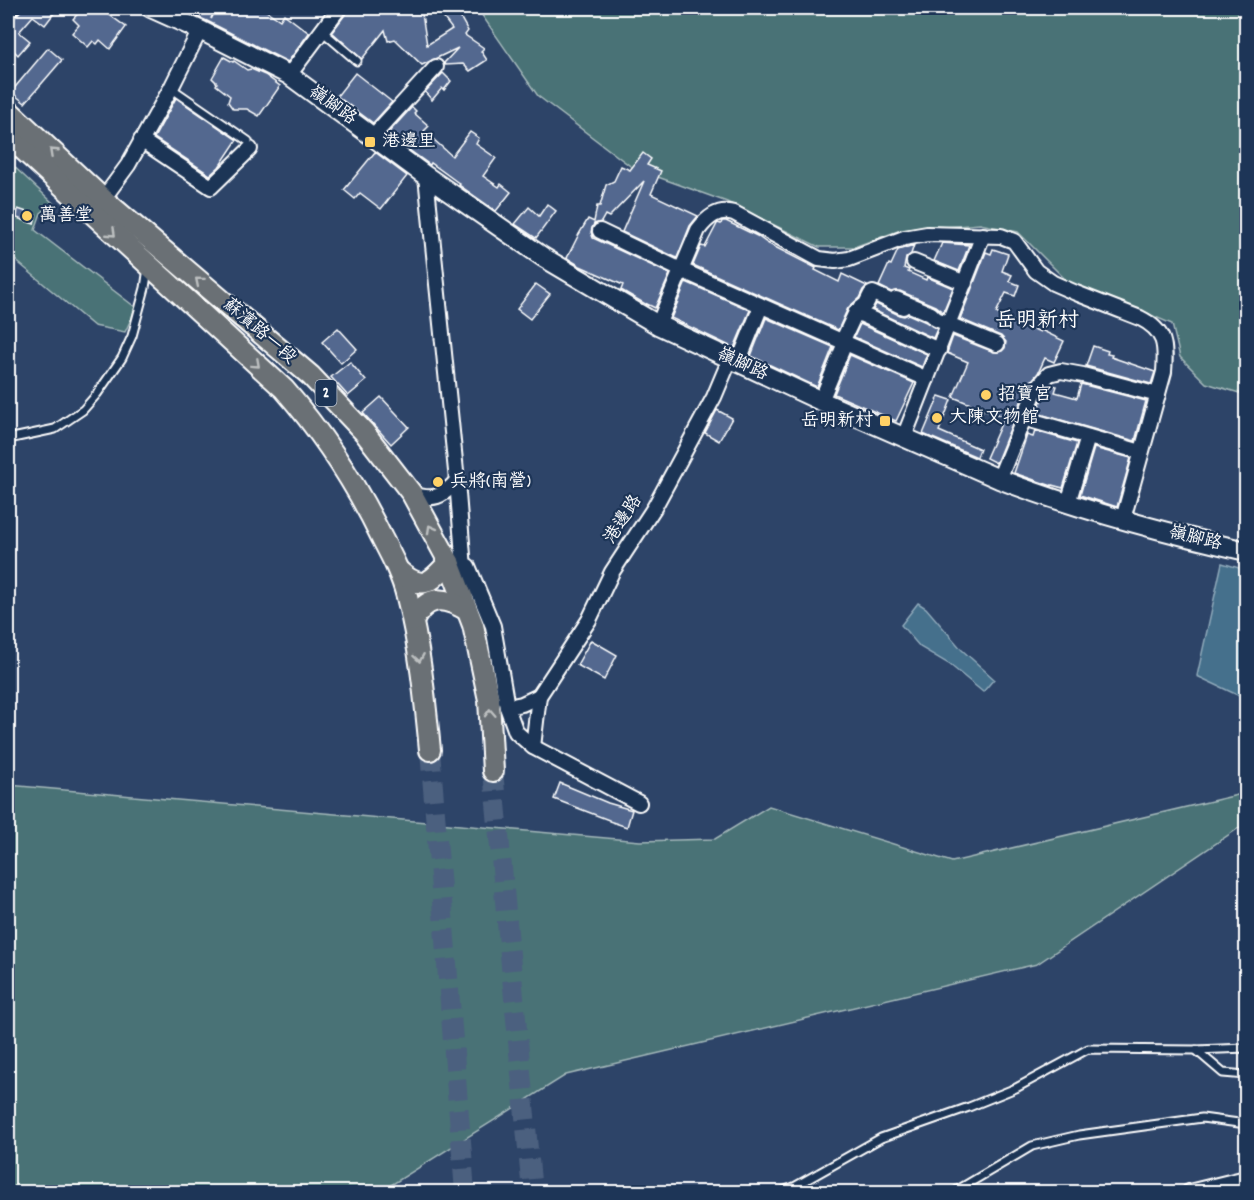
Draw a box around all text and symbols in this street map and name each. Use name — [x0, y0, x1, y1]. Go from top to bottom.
street label: 嶺腳路 — [303, 80, 361, 132]
place label: 港邊里 — [382, 130, 436, 155]
marker: 港邊里 — [363, 135, 377, 149]
one-way arrow — [49, 148, 59, 159]
place label: 萬善堂 — [39, 204, 93, 229]
marker: 萬善堂 — [20, 209, 34, 223]
one-way arrow — [106, 226, 116, 237]
one-way arrow — [195, 277, 206, 288]
street label: 蘇濱路一段 — [217, 293, 301, 371]
district label: 岳明新村 — [995, 307, 1079, 337]
street label: 嶺腳路 — [712, 342, 772, 388]
one-way arrow — [250, 357, 260, 368]
road number: 2 — [316, 380, 336, 406]
place label: 招寶宮 — [998, 383, 1052, 408]
marker: 招寶宮 — [979, 388, 993, 402]
place label: 大陳文物館 — [949, 406, 1039, 431]
place label: 岳明新村 — [801, 409, 873, 434]
marker: 大陳文物館 — [930, 411, 944, 425]
marker: 岳明新村 — [878, 414, 892, 428]
place label: 兵將(南營) — [450, 470, 531, 495]
marker: 兵將(南營) — [431, 475, 445, 489]
street label: 港邊路 — [599, 491, 649, 549]
street label: 嶺腳路 — [1166, 520, 1224, 558]
one-way arrow — [427, 525, 438, 535]
one-way arrow — [412, 652, 425, 662]
one-way arrow — [484, 708, 497, 717]

